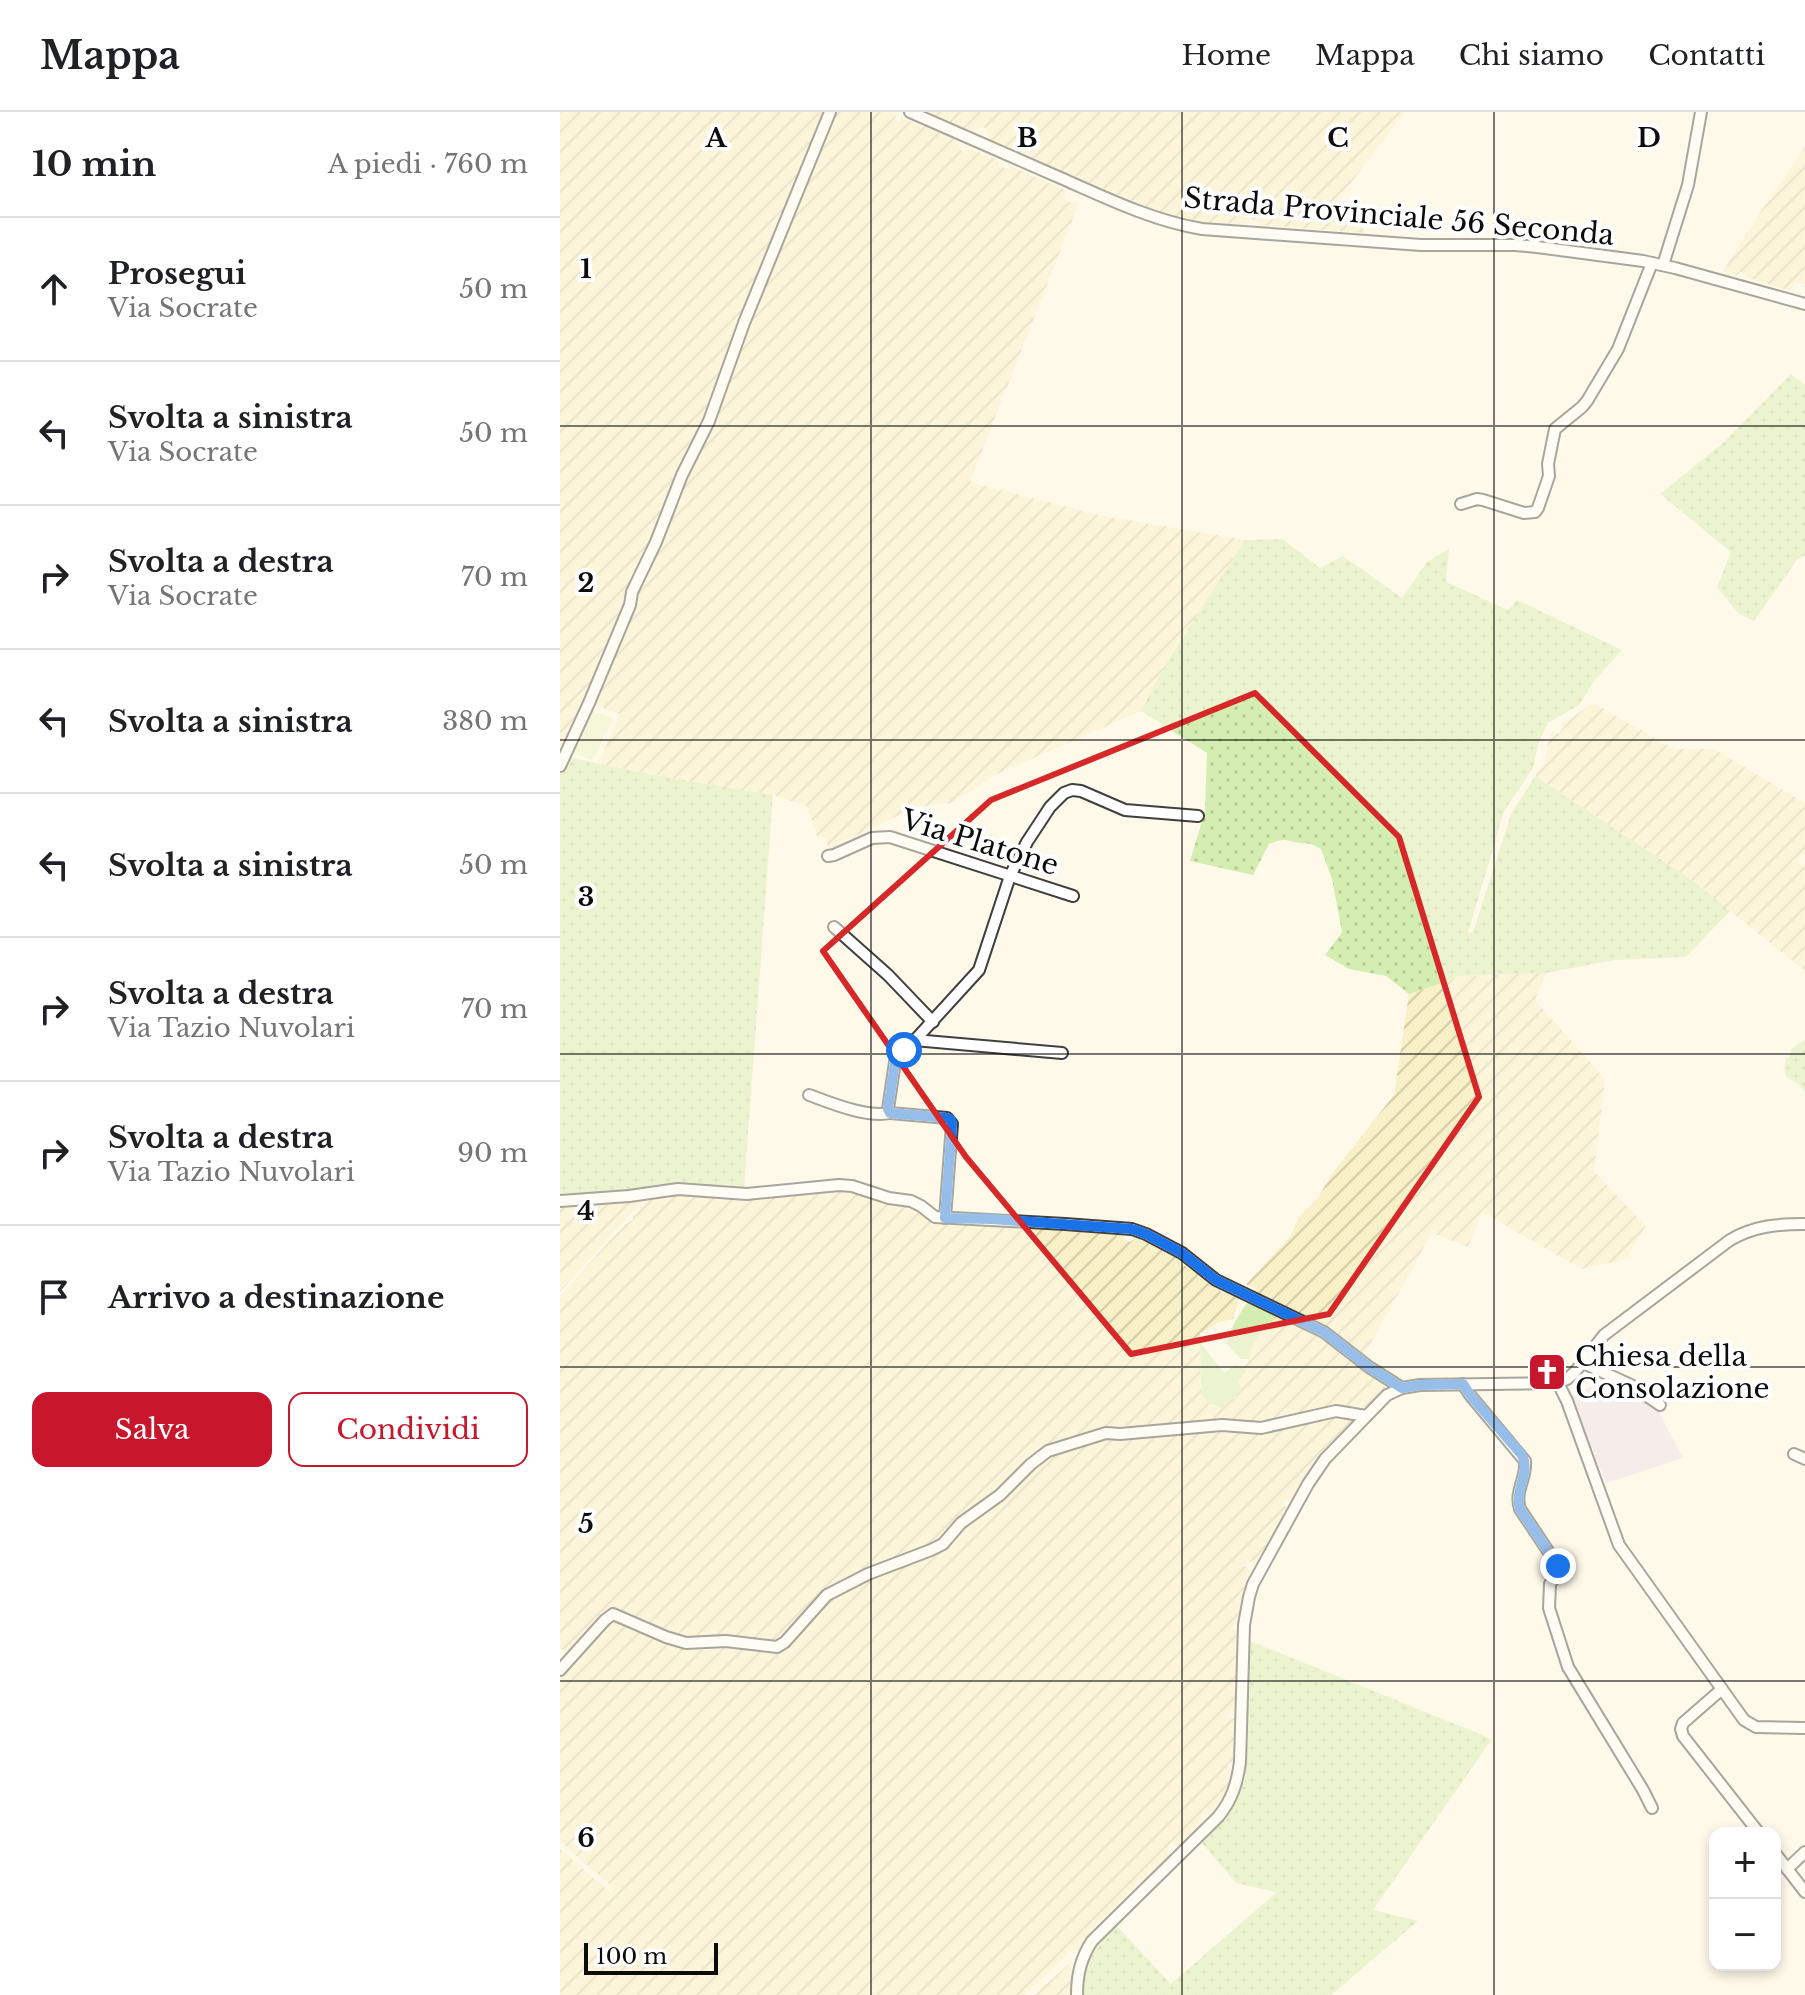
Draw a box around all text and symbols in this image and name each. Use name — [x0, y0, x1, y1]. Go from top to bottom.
text: Mappa — [40, 32, 180, 79]
text: Home — [1182, 38, 1271, 73]
text: Mappa — [1315, 38, 1415, 73]
text: Chi siamo — [1459, 38, 1604, 73]
text: Contatti — [1648, 38, 1765, 73]
text: A — [704, 122, 727, 154]
text: B — [1017, 122, 1037, 154]
text: C — [1327, 122, 1349, 154]
text: D — [1637, 122, 1661, 154]
text: 10 min — [32, 143, 156, 185]
text: A piedi · 760 m — [328, 148, 528, 180]
street label: Strada Provinciale 56 Seconda — [1182, 180, 1616, 253]
text: 1 — [580, 253, 592, 285]
text: Prosegui — [108, 255, 246, 292]
icon: ahead — [32, 267, 76, 311]
text: 50 m — [459, 273, 528, 305]
text: Via Socrate — [108, 292, 258, 324]
text: Svolta a sinistra — [108, 399, 353, 436]
icon: left — [32, 411, 76, 455]
text: 50 m — [459, 417, 528, 449]
text: Via Socrate — [108, 436, 258, 468]
text: Svolta a destra — [108, 543, 334, 580]
icon: right — [32, 555, 76, 599]
text: 70 m — [461, 561, 528, 593]
text: 2 — [578, 567, 594, 599]
text: Via Socrate — [108, 580, 258, 612]
icon: left — [32, 699, 76, 743]
text: Svolta a sinistra — [108, 703, 353, 740]
text: 380 m — [442, 705, 528, 737]
street label: Via Platone — [896, 802, 1063, 883]
icon: left — [32, 843, 76, 887]
text: Svolta a sinistra — [108, 847, 353, 884]
text: 50 m — [459, 849, 528, 881]
text: 3 — [578, 881, 594, 913]
text: Svolta a destra — [108, 975, 334, 1012]
icon: right — [32, 987, 76, 1031]
text: 70 m — [461, 993, 528, 1025]
text: Via Tazio Nuvolari — [108, 1012, 355, 1044]
route start — [886, 1032, 922, 1068]
text: Svolta a destra — [108, 1119, 334, 1156]
icon: right — [32, 1131, 76, 1175]
text: 90 m — [457, 1137, 528, 1169]
text: Via Tazio Nuvolari — [108, 1156, 355, 1188]
text: 4 — [577, 1195, 595, 1227]
icon: arrive — [32, 1275, 76, 1319]
text: Arrivo a destinazione — [108, 1279, 444, 1316]
place label: Chiesa della Consolazione — [1575, 1339, 1770, 1406]
church icon: Chiesa della Consolazione — [1526, 1351, 1568, 1393]
button: Salva — [32, 1392, 272, 1467]
button: Condividi — [288, 1392, 528, 1467]
text: 5 — [578, 1508, 594, 1540]
route end — [1540, 1548, 1576, 1584]
text: 6 — [577, 1822, 595, 1854]
map controls — [1709, 1827, 1781, 1971]
button: + — [1709, 1827, 1781, 1899]
button: − — [1709, 1899, 1781, 1971]
scale bar — [584, 1939, 718, 1975]
text: 100 m — [596, 1943, 667, 1970]

